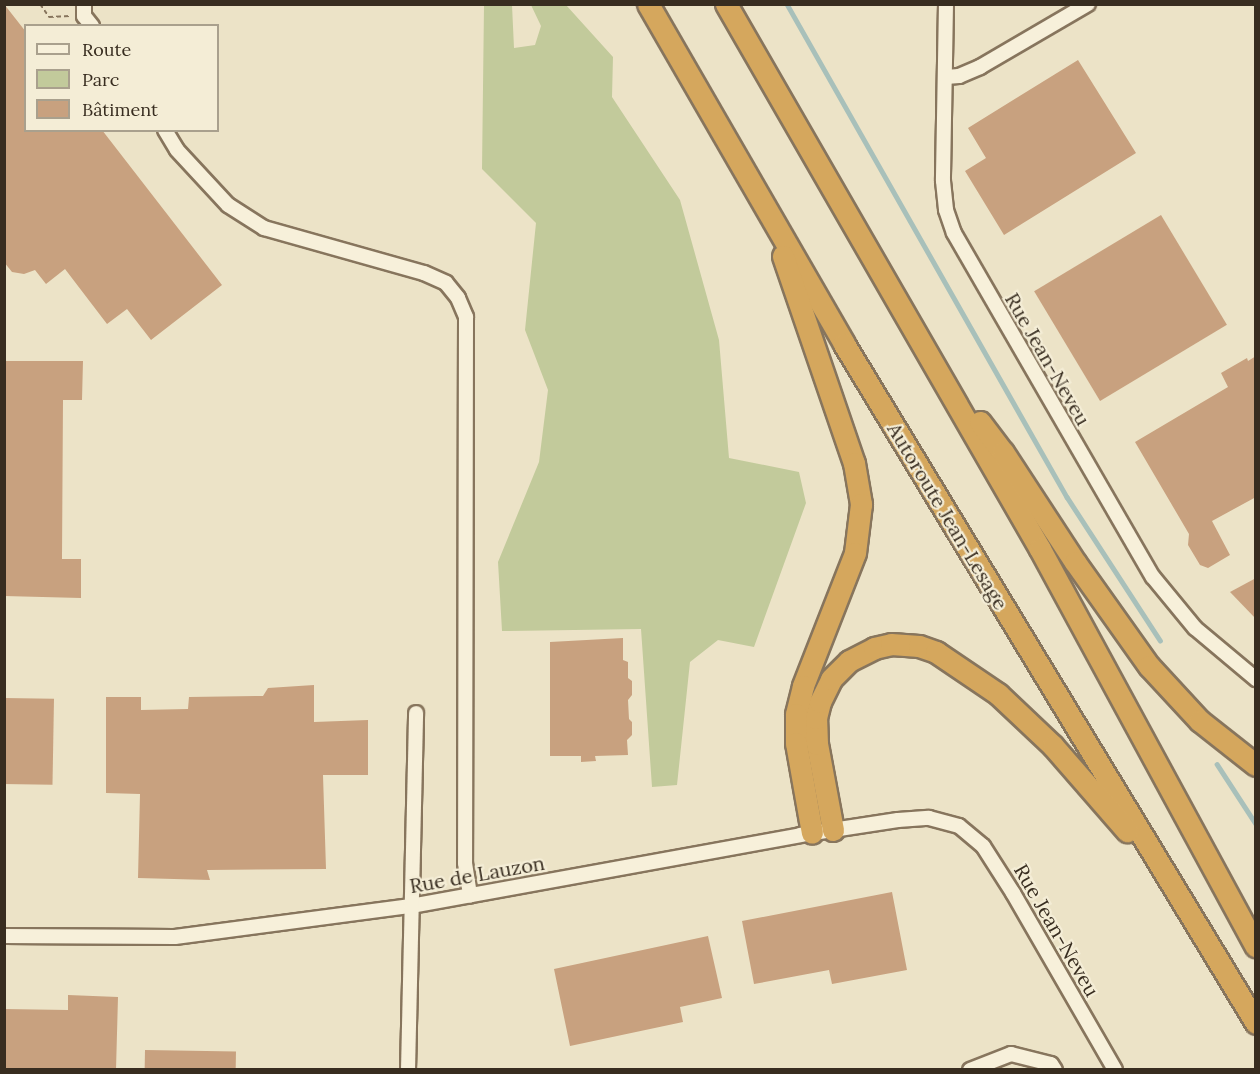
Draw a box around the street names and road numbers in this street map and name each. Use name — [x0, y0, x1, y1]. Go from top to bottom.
street label: Rue Jean-Neveu — [1000, 288, 1096, 430]
street label: Autoroute Jean-Lesage — [883, 418, 1013, 614]
street label: Rue de Lauzon — [408, 850, 546, 898]
street label: Rue Jean-Neveu — [1009, 859, 1105, 1001]

